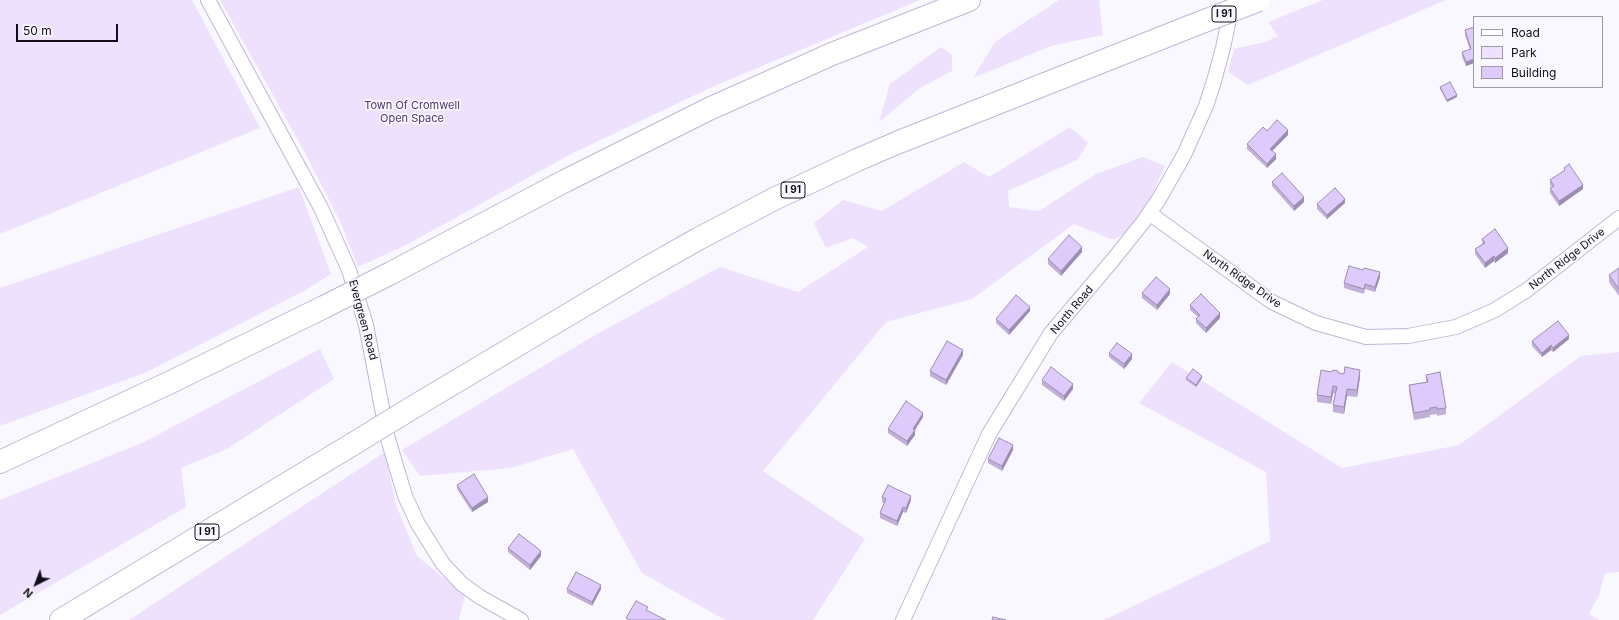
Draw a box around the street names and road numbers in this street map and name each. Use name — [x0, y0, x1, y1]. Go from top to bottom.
road number: I 91 — [1212, 6, 1236, 22]
road number: I 91 — [781, 182, 805, 198]
street label: North Ridge Drive — [1527, 225, 1607, 293]
street label: North Ridge Drive — [1200, 247, 1284, 311]
street label: Evergreen Road — [346, 278, 380, 362]
street label: North Road — [1048, 283, 1096, 337]
road number: I 91 — [195, 524, 219, 540]

